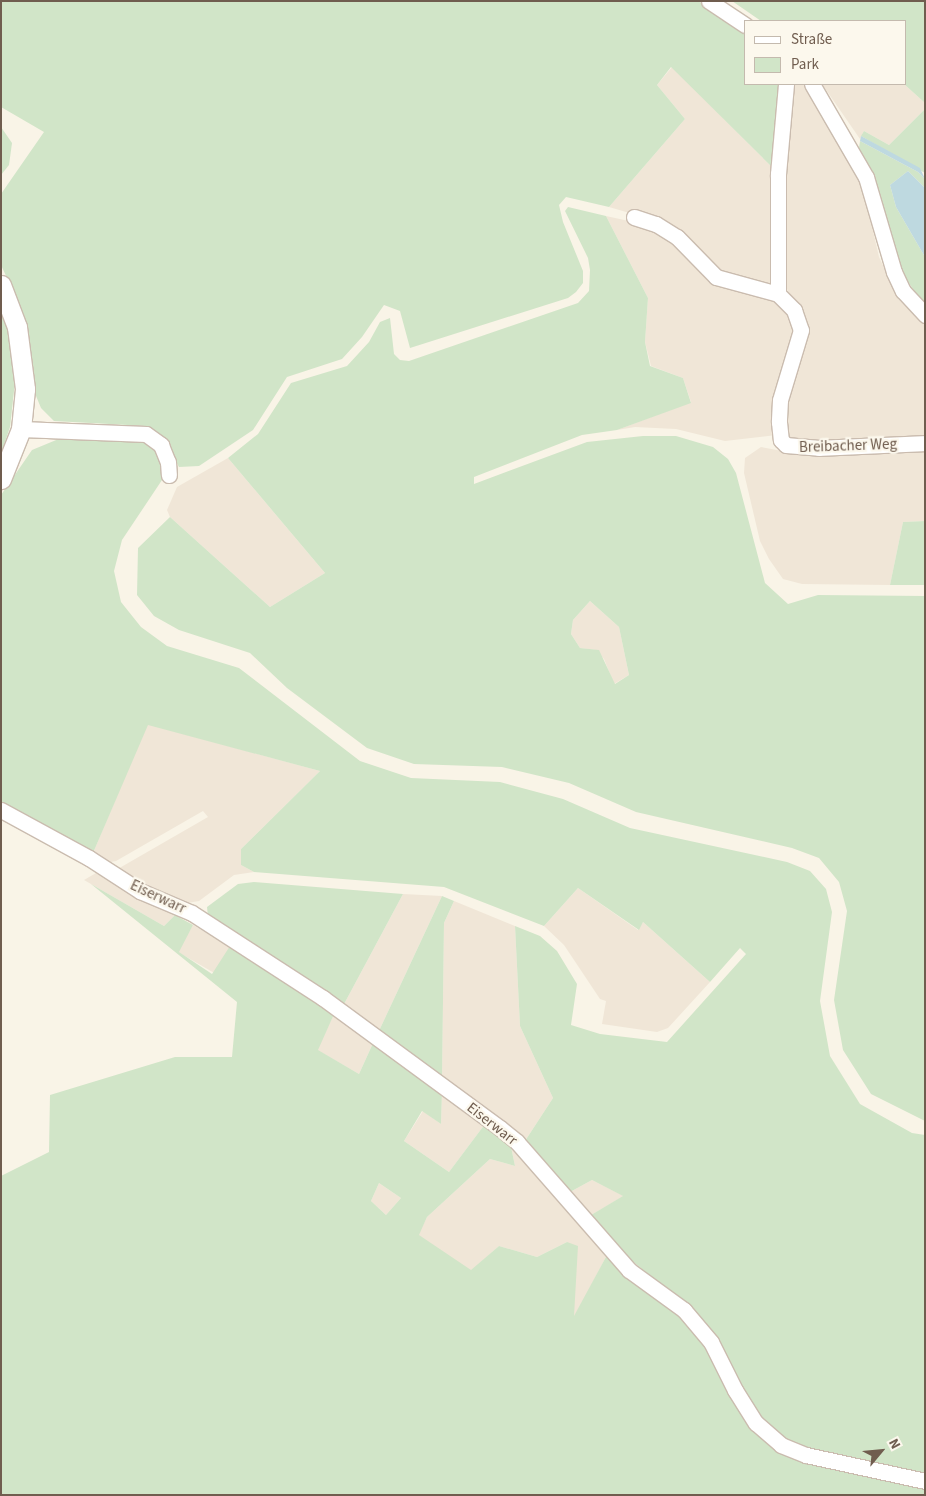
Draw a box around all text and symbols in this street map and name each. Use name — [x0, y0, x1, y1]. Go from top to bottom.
legend — [744, 20, 906, 85]
text: Straße — [791, 29, 832, 50]
text: Park — [791, 54, 819, 75]
street label: Breibacher Weg — [799, 435, 897, 457]
street label: Eiserwarr — [127, 876, 189, 918]
street label: Eiserwarr — [463, 1099, 521, 1149]
north arrow — [856, 1426, 906, 1476]
text: N — [883, 1435, 905, 1453]

